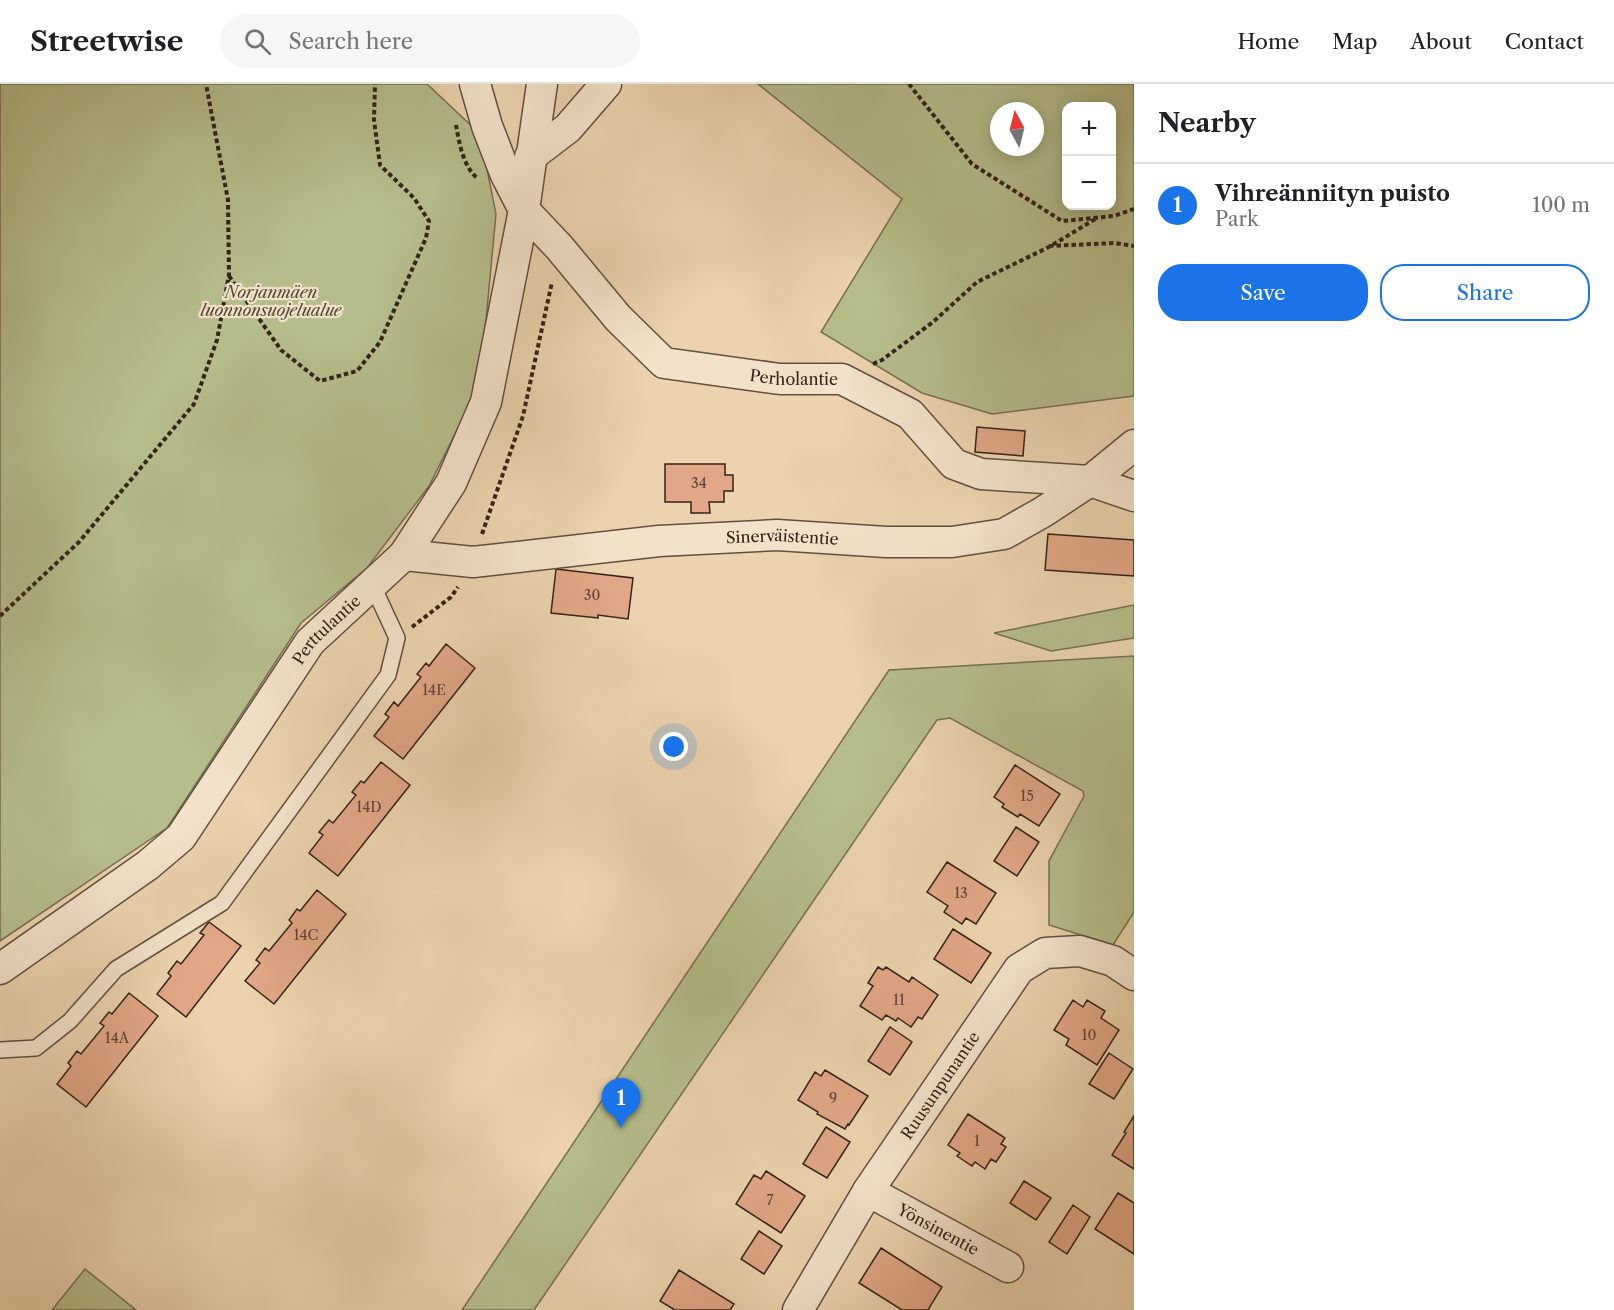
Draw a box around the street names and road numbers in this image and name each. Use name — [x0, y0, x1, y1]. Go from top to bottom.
street label: Perholantie — [748, 365, 838, 389]
street label: Sinerväistentie — [725, 525, 839, 549]
street label: Perttulantie — [288, 591, 364, 668]
street label: Ruusunpunantie — [896, 1027, 984, 1143]
street label: Yönsinentie — [893, 1198, 983, 1259]

